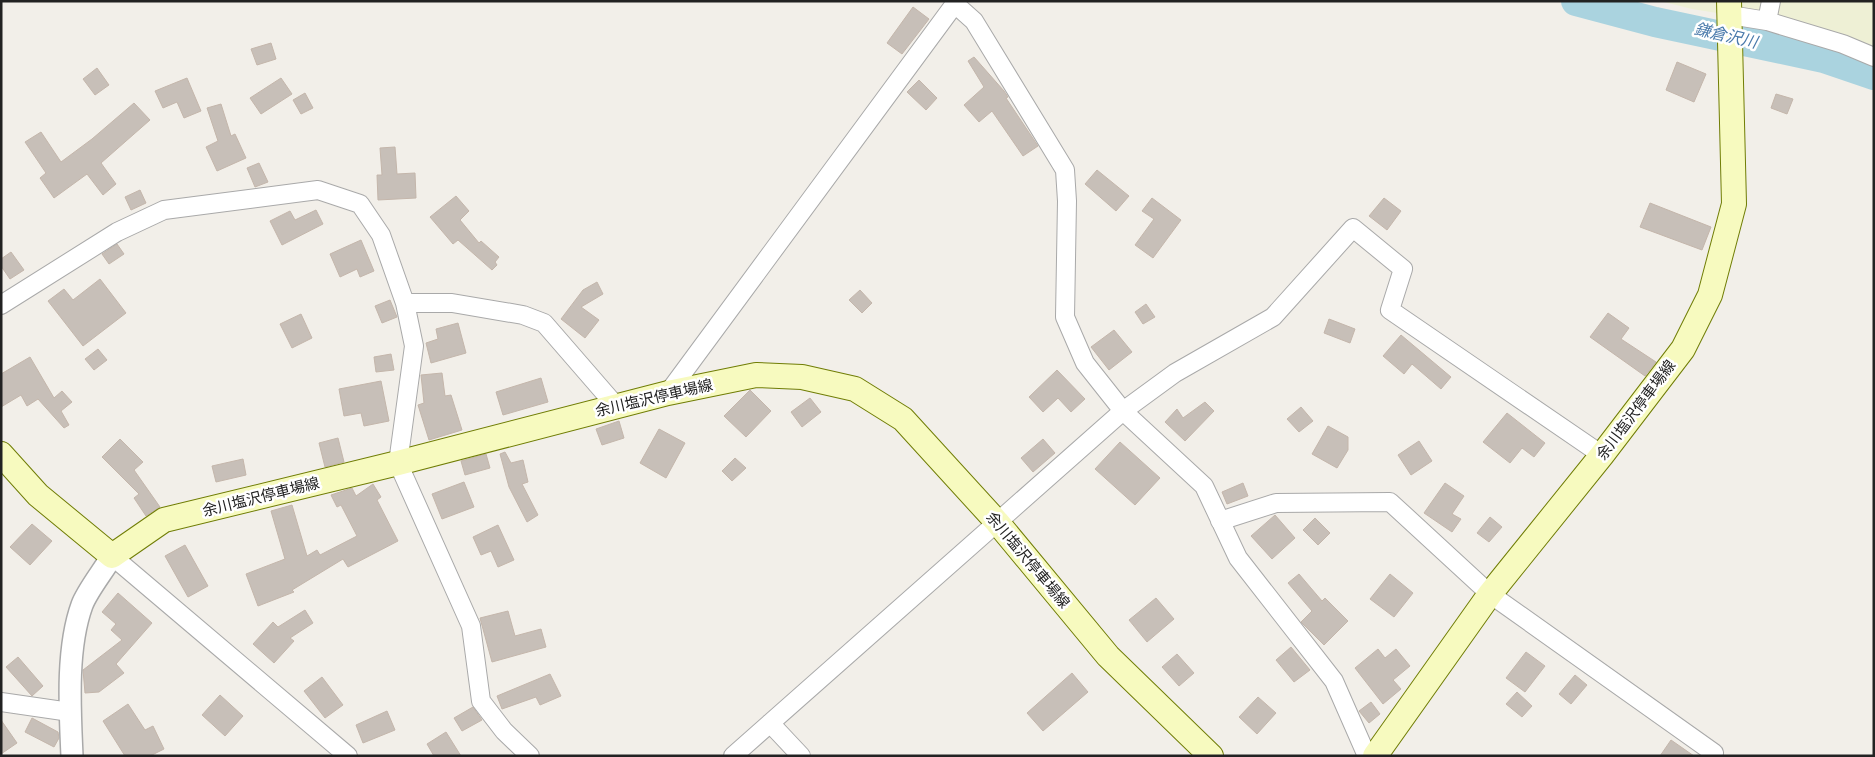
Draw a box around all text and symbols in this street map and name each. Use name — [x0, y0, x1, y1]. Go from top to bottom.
water label: 鎌倉沢川 — [1693, 20, 1761, 51]
street label: 余川塩沢停車場線 — [1593, 357, 1679, 463]
street label: 余川塩沢停車場線 — [594, 376, 714, 419]
street label: 余川塩沢停車場線 — [201, 474, 321, 519]
street label: 余川塩沢停車場線 — [983, 508, 1073, 611]

